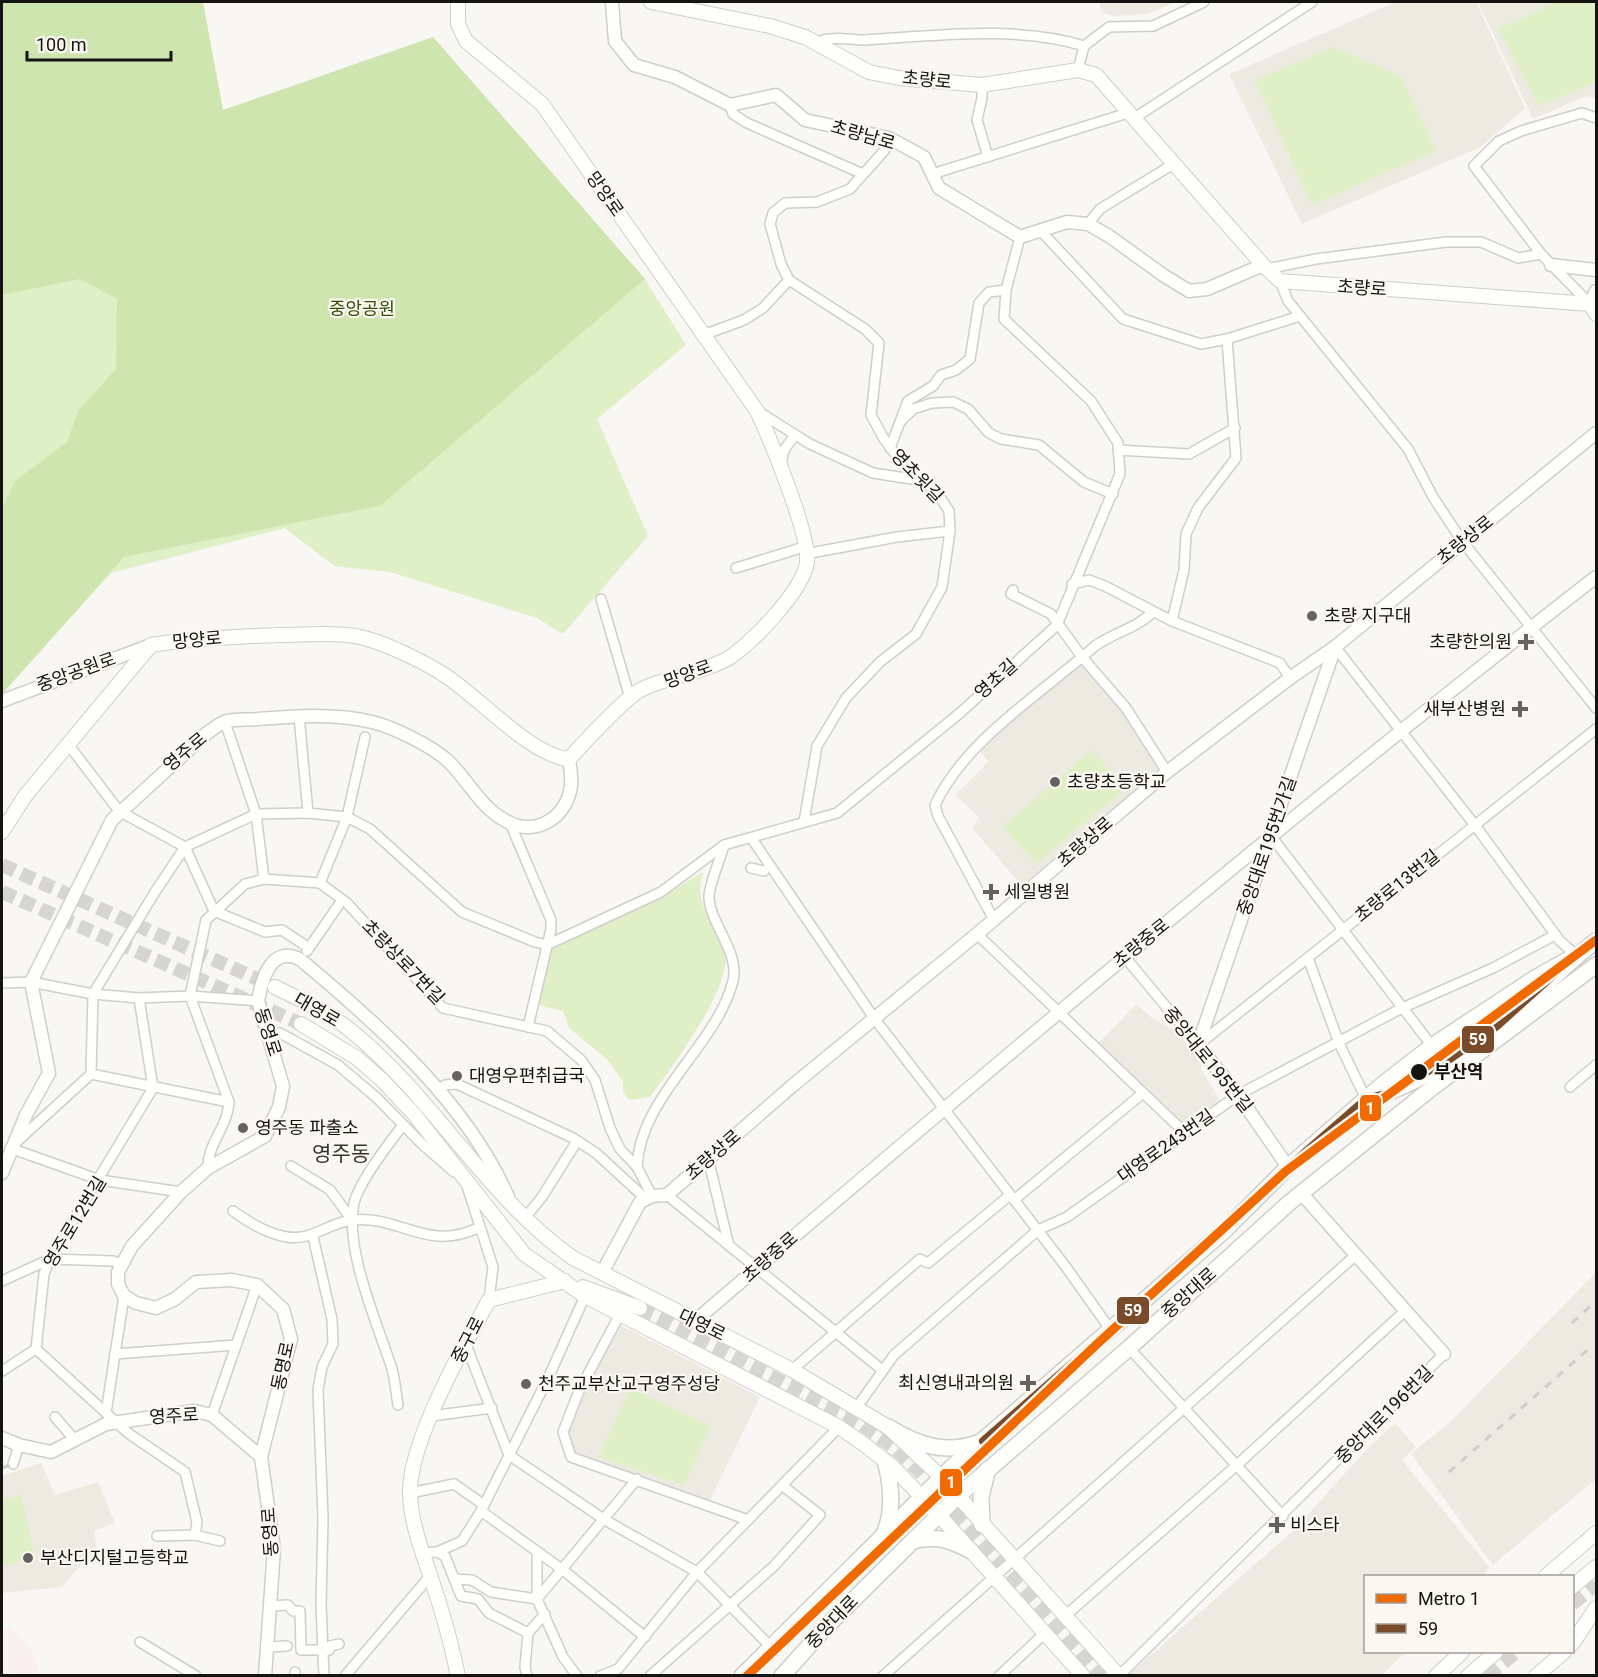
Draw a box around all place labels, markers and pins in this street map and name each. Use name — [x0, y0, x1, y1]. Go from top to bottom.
place label: 초량 지구대 — [1324, 605, 1411, 626]
marker: 초량 지구대 — [1305, 609, 1319, 623]
place label: 초량한의원 — [1429, 631, 1512, 652]
marker: 초량한의원 — [1517, 633, 1535, 651]
place label: 새부산병원 — [1423, 698, 1506, 719]
marker: 새부산병원 — [1511, 700, 1529, 718]
place label: 초량초등학교 — [1067, 771, 1166, 792]
marker: 초량초등학교 — [1048, 775, 1062, 789]
place label: 세일병원 — [1004, 881, 1070, 902]
marker: 세일병원 — [982, 883, 1000, 901]
place label: 부산역 — [1434, 1061, 1484, 1082]
marker: 부산역 — [1409, 1062, 1429, 1082]
place label: 대영우편취급국 — [469, 1065, 585, 1086]
marker: 대영우편취급국 — [450, 1069, 464, 1083]
place label: 영주동 파출소 — [255, 1117, 359, 1138]
marker: 영주동 파출소 — [236, 1121, 250, 1135]
place label: 최신영내과의원 — [898, 1372, 1014, 1393]
place label: 천주교부산교구영주성당 — [538, 1373, 720, 1394]
marker: 최신영내과의원 — [1019, 1374, 1037, 1392]
marker: 천주교부산교구영주성당 — [519, 1377, 533, 1391]
place label: 비스타 — [1290, 1514, 1340, 1535]
marker: 비스타 — [1268, 1516, 1286, 1534]
place label: 부산디지털고등학교 — [40, 1547, 189, 1568]
marker: 부산디지털고등학교 — [21, 1551, 35, 1565]

